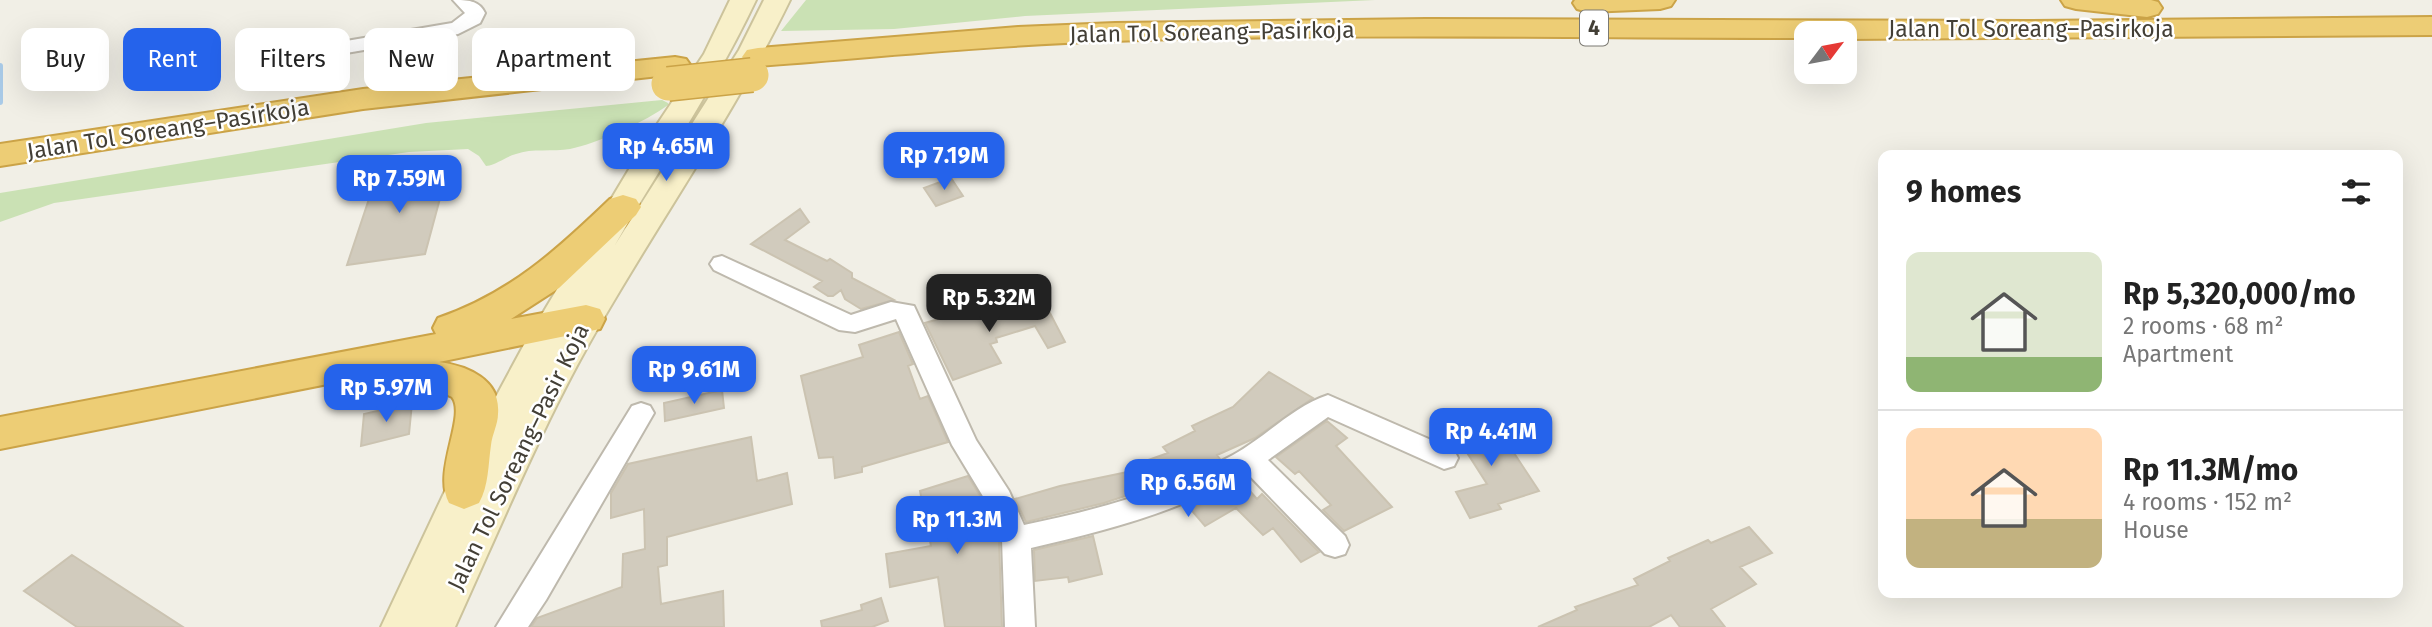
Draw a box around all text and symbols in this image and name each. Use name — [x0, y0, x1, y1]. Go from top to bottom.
road number: 4 — [1580, 10, 1608, 46]
street label: Jalan Tol Soreang–Pasirkoja — [1888, 15, 2174, 43]
street label: Jalan Tol Soreang–Pasirkoja — [1069, 16, 1355, 48]
north arrow — [1794, 21, 1857, 84]
map controls — [1794, 21, 1857, 84]
chip: Buy — [21, 28, 109, 91]
chip: Rent — [123, 28, 221, 91]
chip: Filters — [235, 28, 350, 91]
chip: New — [364, 28, 458, 91]
chip: Apartment — [472, 28, 635, 91]
street label: Jalan Tol Soreang–Pasirkoja — [25, 93, 311, 165]
pin: Rp 4.65M — [594, 124, 738, 183]
text: Rp 4.65M — [619, 132, 713, 160]
pin: Rp 7.19M — [872, 132, 1016, 192]
text: Rp 7.19M — [900, 141, 989, 169]
pin: Rp 7.59M — [327, 156, 471, 215]
text: Rp 7.59M — [353, 164, 445, 192]
icon: filters — [2337, 173, 2375, 211]
text: 9 homes — [1906, 174, 2021, 210]
pin: Rp 5.32M — [917, 274, 1061, 334]
text: Rp 5,320,000/mo — [2123, 276, 2356, 312]
icon: home — [1962, 280, 2046, 364]
text: Rp 5.32M — [942, 283, 1036, 311]
text: 2 rooms · 68 m² — [2123, 312, 2284, 340]
street label: Jalan Tol Soreang–Pasir Koja — [441, 319, 595, 595]
text: Apartment — [2123, 340, 2233, 368]
pin: Rp 9.61M — [622, 346, 766, 406]
text: Rp 9.61M — [648, 355, 740, 383]
pin: Rp 5.97M — [314, 364, 458, 424]
text: Rp 5.97M — [340, 373, 432, 401]
pin: Rp 4.41M — [1419, 408, 1563, 468]
text: Rp 4.41M — [1445, 417, 1537, 445]
text: Rp 11.3M/mo — [2123, 452, 2298, 488]
icon: home — [1962, 456, 2046, 540]
pin: Rp 6.56M — [1116, 460, 1260, 519]
text: Rp 6.56M — [1140, 468, 1236, 496]
text: 4 rooms · 152 m² — [2123, 488, 2292, 516]
pin: Rp 11.3M — [885, 496, 1029, 556]
text: Rp 11.3M — [912, 505, 1002, 533]
text: House — [2123, 516, 2189, 544]

